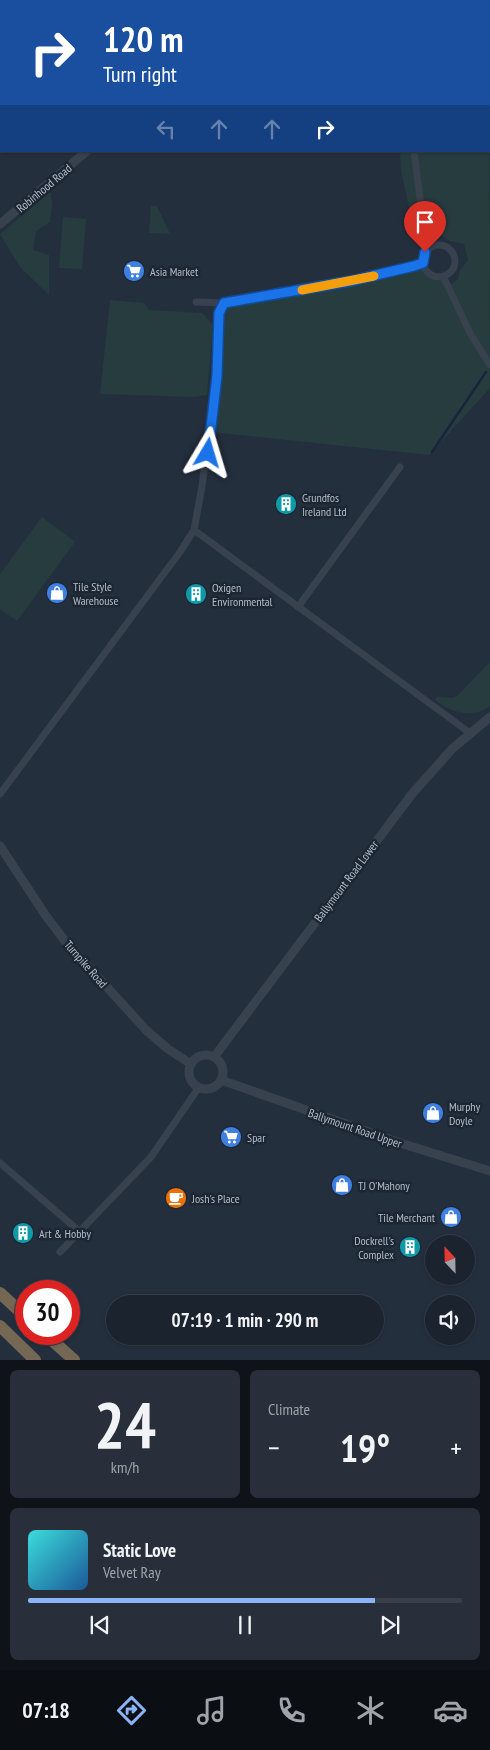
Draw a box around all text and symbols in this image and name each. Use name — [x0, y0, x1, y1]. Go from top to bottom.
text: 120 m — [103, 16, 184, 62]
icon: right — [20, 20, 85, 85]
text: Turn right — [103, 60, 177, 88]
icon: left — [152, 115, 180, 143]
icon: ahead — [205, 115, 233, 143]
icon: ahead — [258, 115, 286, 143]
icon: right — [311, 115, 339, 143]
street label: Robinhood Road — [13, 161, 75, 215]
pin — [404, 201, 446, 252]
icon: arrive — [411, 208, 439, 236]
supermarket icon: Asia Market — [122, 259, 146, 283]
place label: Asia Market — [150, 264, 199, 279]
position arrow — [181, 426, 233, 478]
place label: Grundfos Ireland Ltd — [302, 490, 347, 519]
building icon: Grundfos Ireland Ltd — [274, 492, 298, 516]
place label: Tile Style Warehouse — [73, 579, 118, 608]
place label: Oxigen Environmental — [212, 580, 273, 609]
shop icon: Tile Style Warehouse — [45, 581, 69, 605]
building icon: Oxigen Environmental — [184, 582, 208, 606]
street label: Ballymount Road Lower — [311, 837, 382, 925]
street label: Turnpike Road — [61, 937, 111, 991]
place label: Murphy Doyle — [449, 1099, 481, 1128]
shop icon: Murphy Doyle — [421, 1101, 445, 1125]
street label: Ballymount Road Upper — [306, 1105, 404, 1151]
supermarket icon: Spar — [219, 1125, 243, 1149]
place label: Spar — [247, 1130, 266, 1145]
shop icon: TJ O'Mahony — [330, 1173, 354, 1197]
place label: TJ O'Mahony — [358, 1178, 410, 1193]
cafe icon: Josh's Place — [164, 1186, 188, 1210]
place label: Josh's Place — [191, 1191, 240, 1206]
shop icon: Tile Merchant — [439, 1205, 463, 1229]
place label: Tile Merchant — [378, 1210, 436, 1225]
building icon: Art & Hobby — [11, 1221, 35, 1245]
place label: Art & Hobby — [39, 1226, 91, 1241]
place label: Dockrell's Complex — [354, 1233, 394, 1262]
building icon: Dockrell's Complex — [398, 1235, 422, 1259]
north arrow — [425, 1235, 475, 1285]
map controls — [425, 1235, 475, 1345]
speed limit sign: 30 — [15, 1280, 80, 1345]
button: sound — [425, 1295, 475, 1345]
text: 07:19 · 1 min · 290 m — [172, 1308, 318, 1332]
text: 24 — [94, 1382, 156, 1466]
text: Climate — [268, 1399, 310, 1419]
text: 19° — [340, 1423, 390, 1472]
text: − — [268, 1429, 280, 1466]
text: + — [450, 1429, 462, 1466]
text: km/h — [111, 1457, 139, 1477]
text: Static Love — [103, 1538, 176, 1562]
text: Velvet Ray — [103, 1562, 161, 1582]
icon: previous — [86, 1611, 114, 1639]
icon: pause — [231, 1611, 259, 1639]
icon: next — [376, 1611, 404, 1639]
icon: directions — [114, 1693, 149, 1728]
icon: music — [194, 1693, 229, 1728]
icon: phone — [274, 1693, 309, 1728]
icon: climate — [353, 1693, 388, 1728]
icon: car — [433, 1693, 468, 1728]
text: 07:18 — [22, 1696, 70, 1724]

